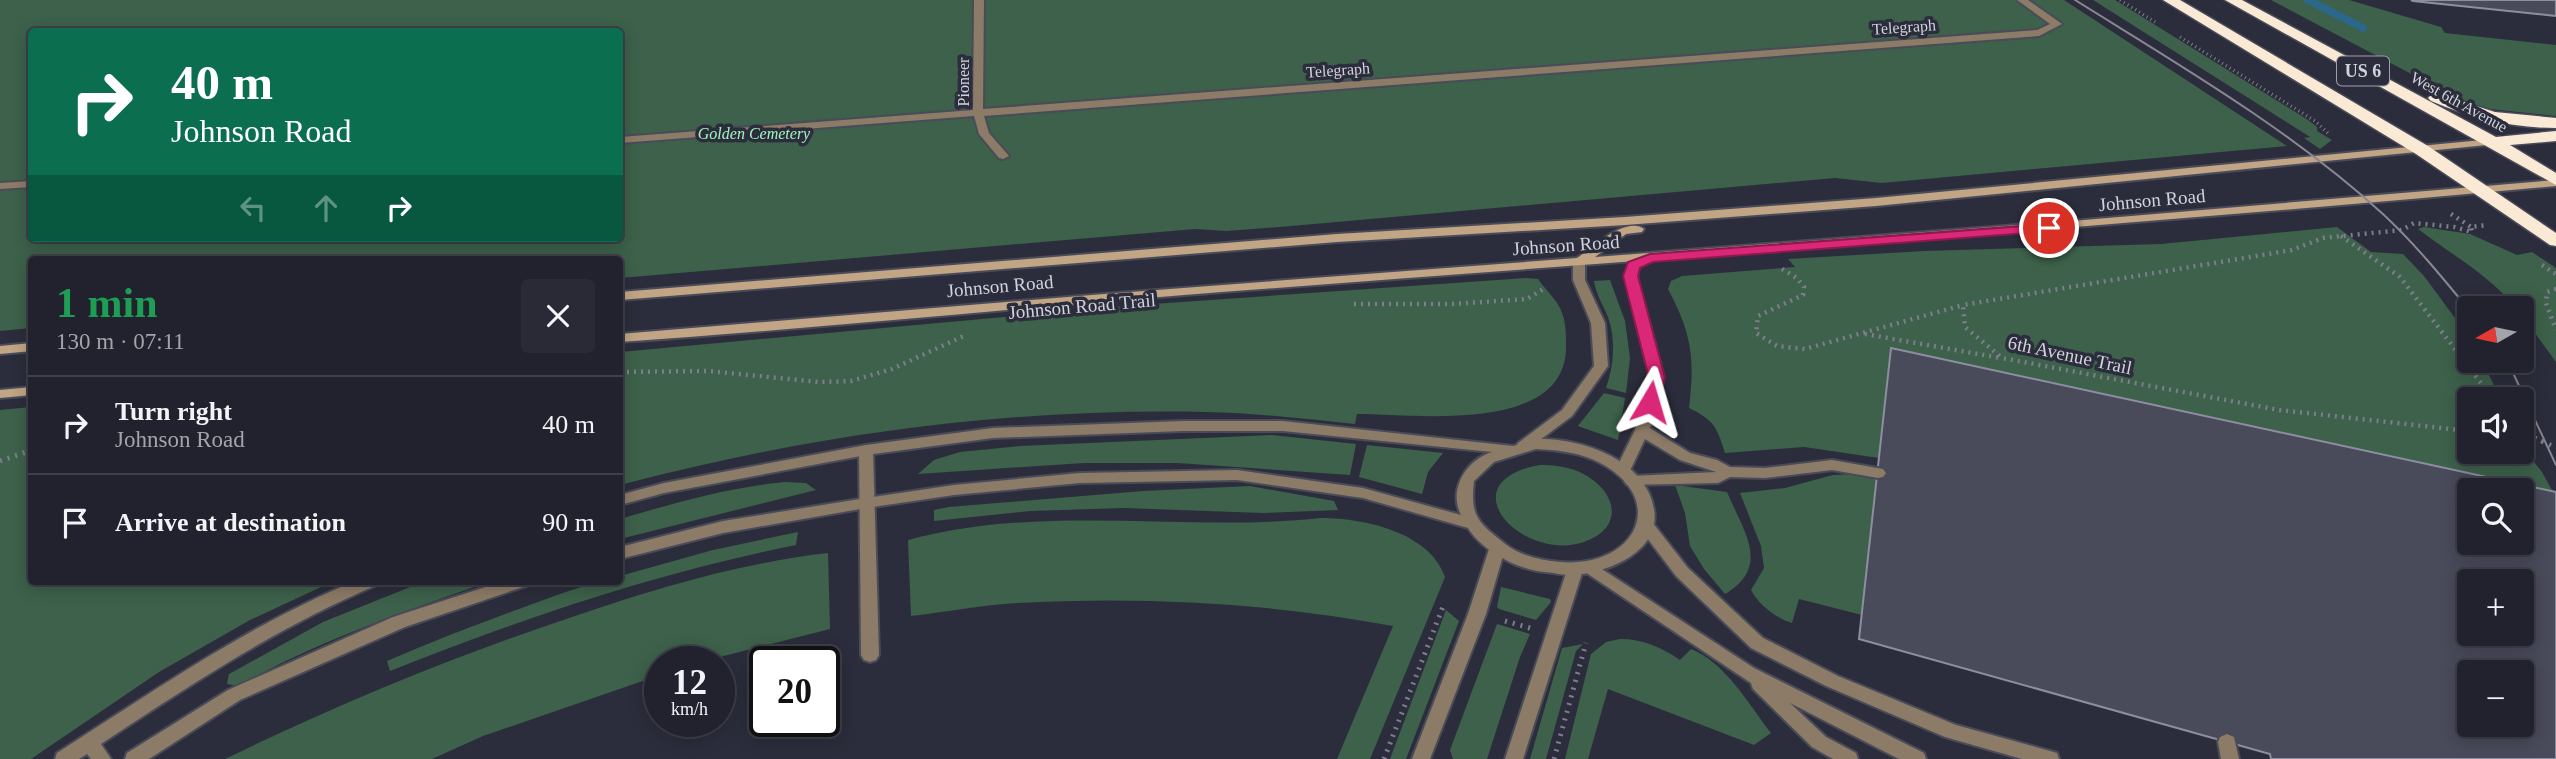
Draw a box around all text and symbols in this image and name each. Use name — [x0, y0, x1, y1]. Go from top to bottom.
street label: Telegraph — [1872, 16, 1936, 39]
text: 40 m — [171, 55, 273, 110]
icon: right — [56, 56, 147, 147]
road number: US 6 — [2337, 56, 2389, 86]
street label: Pioneer — [955, 57, 972, 106]
street label: Telegraph — [1306, 59, 1370, 82]
street label: West 6th Avenue — [2408, 68, 2510, 136]
text: Johnson Road — [171, 113, 351, 149]
park label: Golden Cemetery — [698, 125, 811, 143]
street label: Johnson Road — [2098, 185, 2207, 215]
icon: left — [234, 189, 272, 227]
icon: ahead — [307, 189, 345, 227]
icon: right — [380, 189, 418, 227]
pin — [2019, 198, 2079, 258]
icon: arrive — [2030, 209, 2068, 247]
street label: Johnson Road — [1512, 231, 1621, 259]
street label: Johnson Road — [946, 271, 1055, 301]
button: close — [521, 279, 595, 353]
text: 1 min — [56, 280, 158, 326]
street label: Johnson Road Trail — [1007, 289, 1157, 323]
north arrow — [2457, 296, 2534, 373]
map controls — [2457, 296, 2534, 737]
text: 130 m · 07:11 — [56, 329, 185, 354]
street label: 6th Avenue Trail — [2006, 332, 2134, 378]
position arrow — [1613, 365, 1687, 439]
button: sound — [2457, 387, 2534, 464]
text: Turn right — [115, 397, 232, 426]
icon: right — [56, 406, 94, 444]
text: 40 m — [542, 410, 595, 439]
text: Johnson Road — [115, 427, 245, 452]
button: search — [2457, 478, 2534, 555]
icon: arrive — [56, 504, 94, 542]
text: Arrive at destination — [115, 508, 346, 537]
text: 90 m — [542, 508, 595, 537]
button: + — [2457, 569, 2534, 646]
speed limit sign: 20 — [749, 646, 840, 737]
button: − — [2457, 660, 2534, 737]
text: 12 — [672, 663, 707, 702]
text: km/h — [671, 699, 708, 719]

